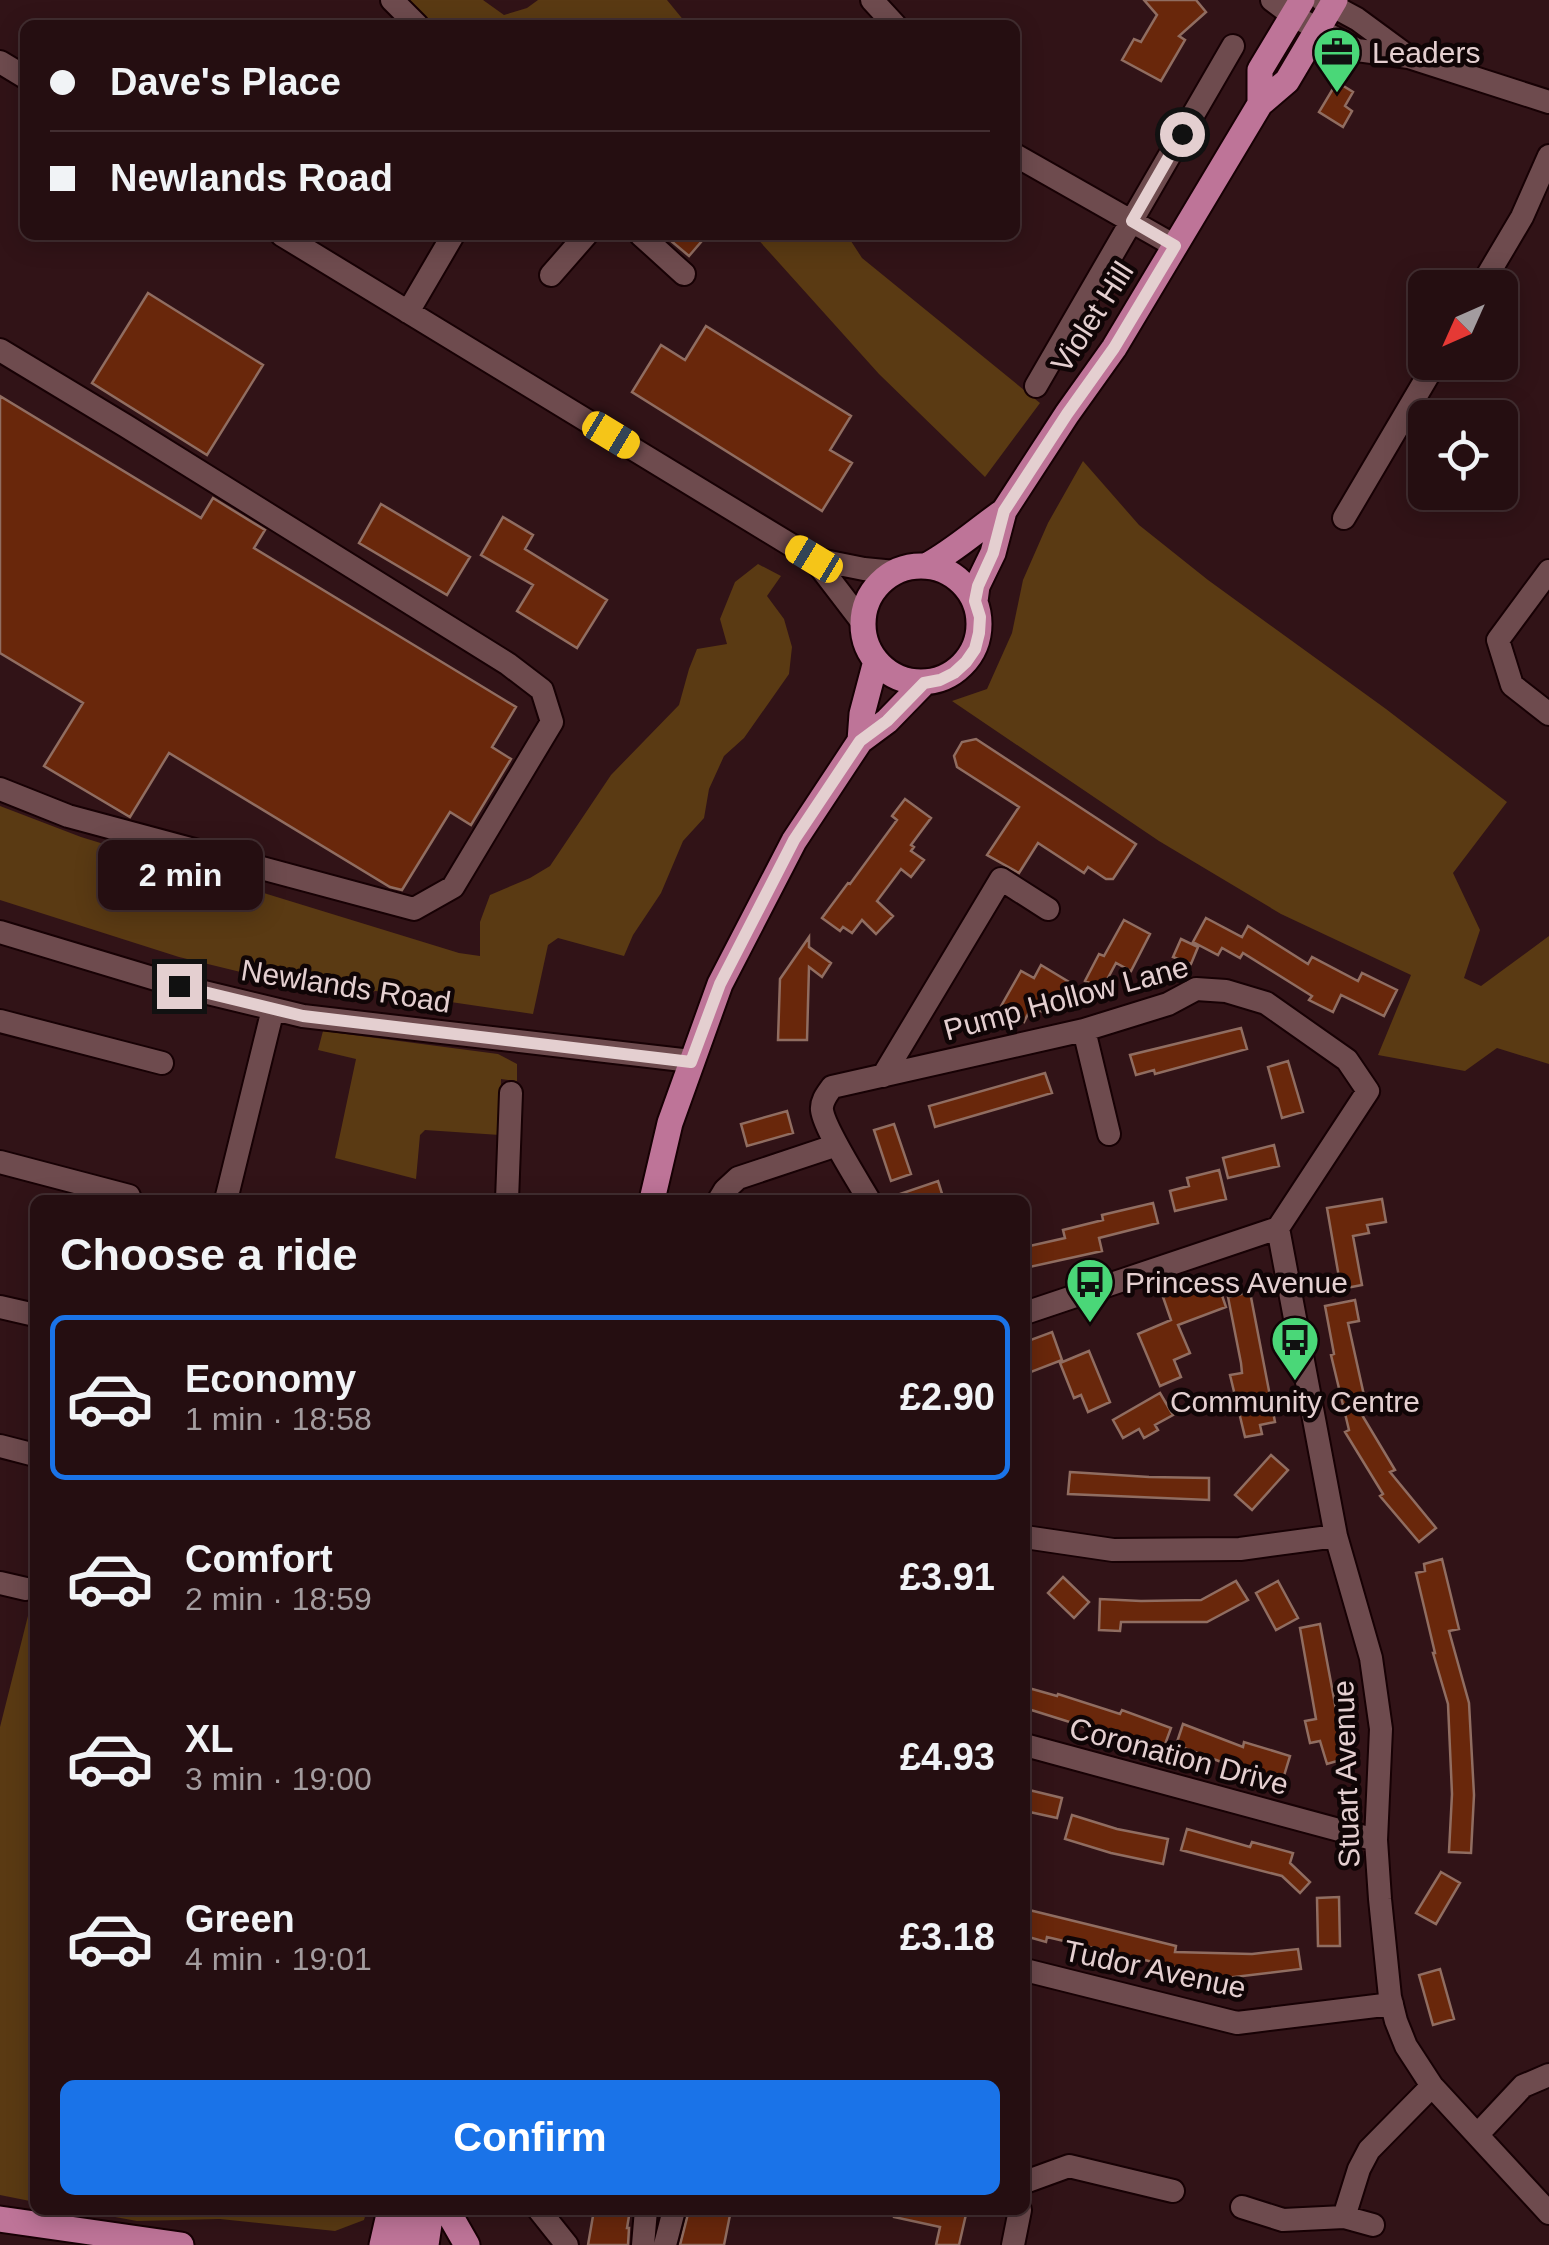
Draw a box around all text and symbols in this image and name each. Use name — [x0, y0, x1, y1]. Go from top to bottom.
office icon: Leaders — [1311, 26, 1363, 94]
place label: Leaders — [1372, 36, 1480, 69]
text: Dave's Place — [110, 61, 341, 103]
route start — [1160, 112, 1205, 157]
text: Newlands Road — [110, 157, 393, 199]
street label: Violet Hill — [1044, 256, 1140, 378]
north arrow — [1408, 270, 1518, 380]
map controls — [1408, 270, 1518, 510]
button: locate — [1408, 400, 1518, 510]
car — [578, 407, 644, 463]
car — [781, 531, 847, 587]
callout: 2 min — [96, 841, 262, 911]
text: 2 min — [139, 857, 222, 893]
street label: Pump Hollow Lane — [940, 949, 1192, 1047]
street label: Newlands Road — [239, 953, 453, 1019]
route end — [157, 964, 202, 1009]
text: Choose a ride — [60, 1229, 358, 1280]
bus stop icon: Princess Avenue — [1064, 1256, 1116, 1324]
place label: Princess Avenue — [1125, 1266, 1348, 1299]
bus stop icon: Community Centre — [1269, 1314, 1321, 1382]
icon: car — [65, 1353, 155, 1443]
text: Economy — [185, 1358, 356, 1400]
text: £2.90 — [900, 1376, 995, 1418]
place label: Community Centre — [1170, 1385, 1420, 1418]
text: 1 min · 18:58 — [185, 1401, 372, 1437]
icon: car — [65, 1533, 155, 1623]
text: Comfort — [185, 1538, 333, 1580]
text: £3.91 — [900, 1556, 995, 1598]
text: 2 min · 18:59 — [185, 1581, 372, 1617]
street label: Stuart Avenue — [1326, 1680, 1366, 1868]
street label: Coronation Drive — [1066, 1711, 1292, 1801]
icon: car — [65, 1713, 155, 1803]
text: XL — [185, 1718, 234, 1760]
text: £4.93 — [900, 1736, 995, 1778]
text: 3 min · 19:00 — [185, 1761, 372, 1797]
icon: car — [65, 1893, 155, 1983]
text: Green — [185, 1898, 295, 1940]
text: £3.18 — [900, 1916, 995, 1958]
street label: Tudor Avenue — [1061, 1934, 1249, 2004]
text: 4 min · 19:01 — [185, 1941, 372, 1977]
button: Confirm — [60, 2080, 1000, 2195]

